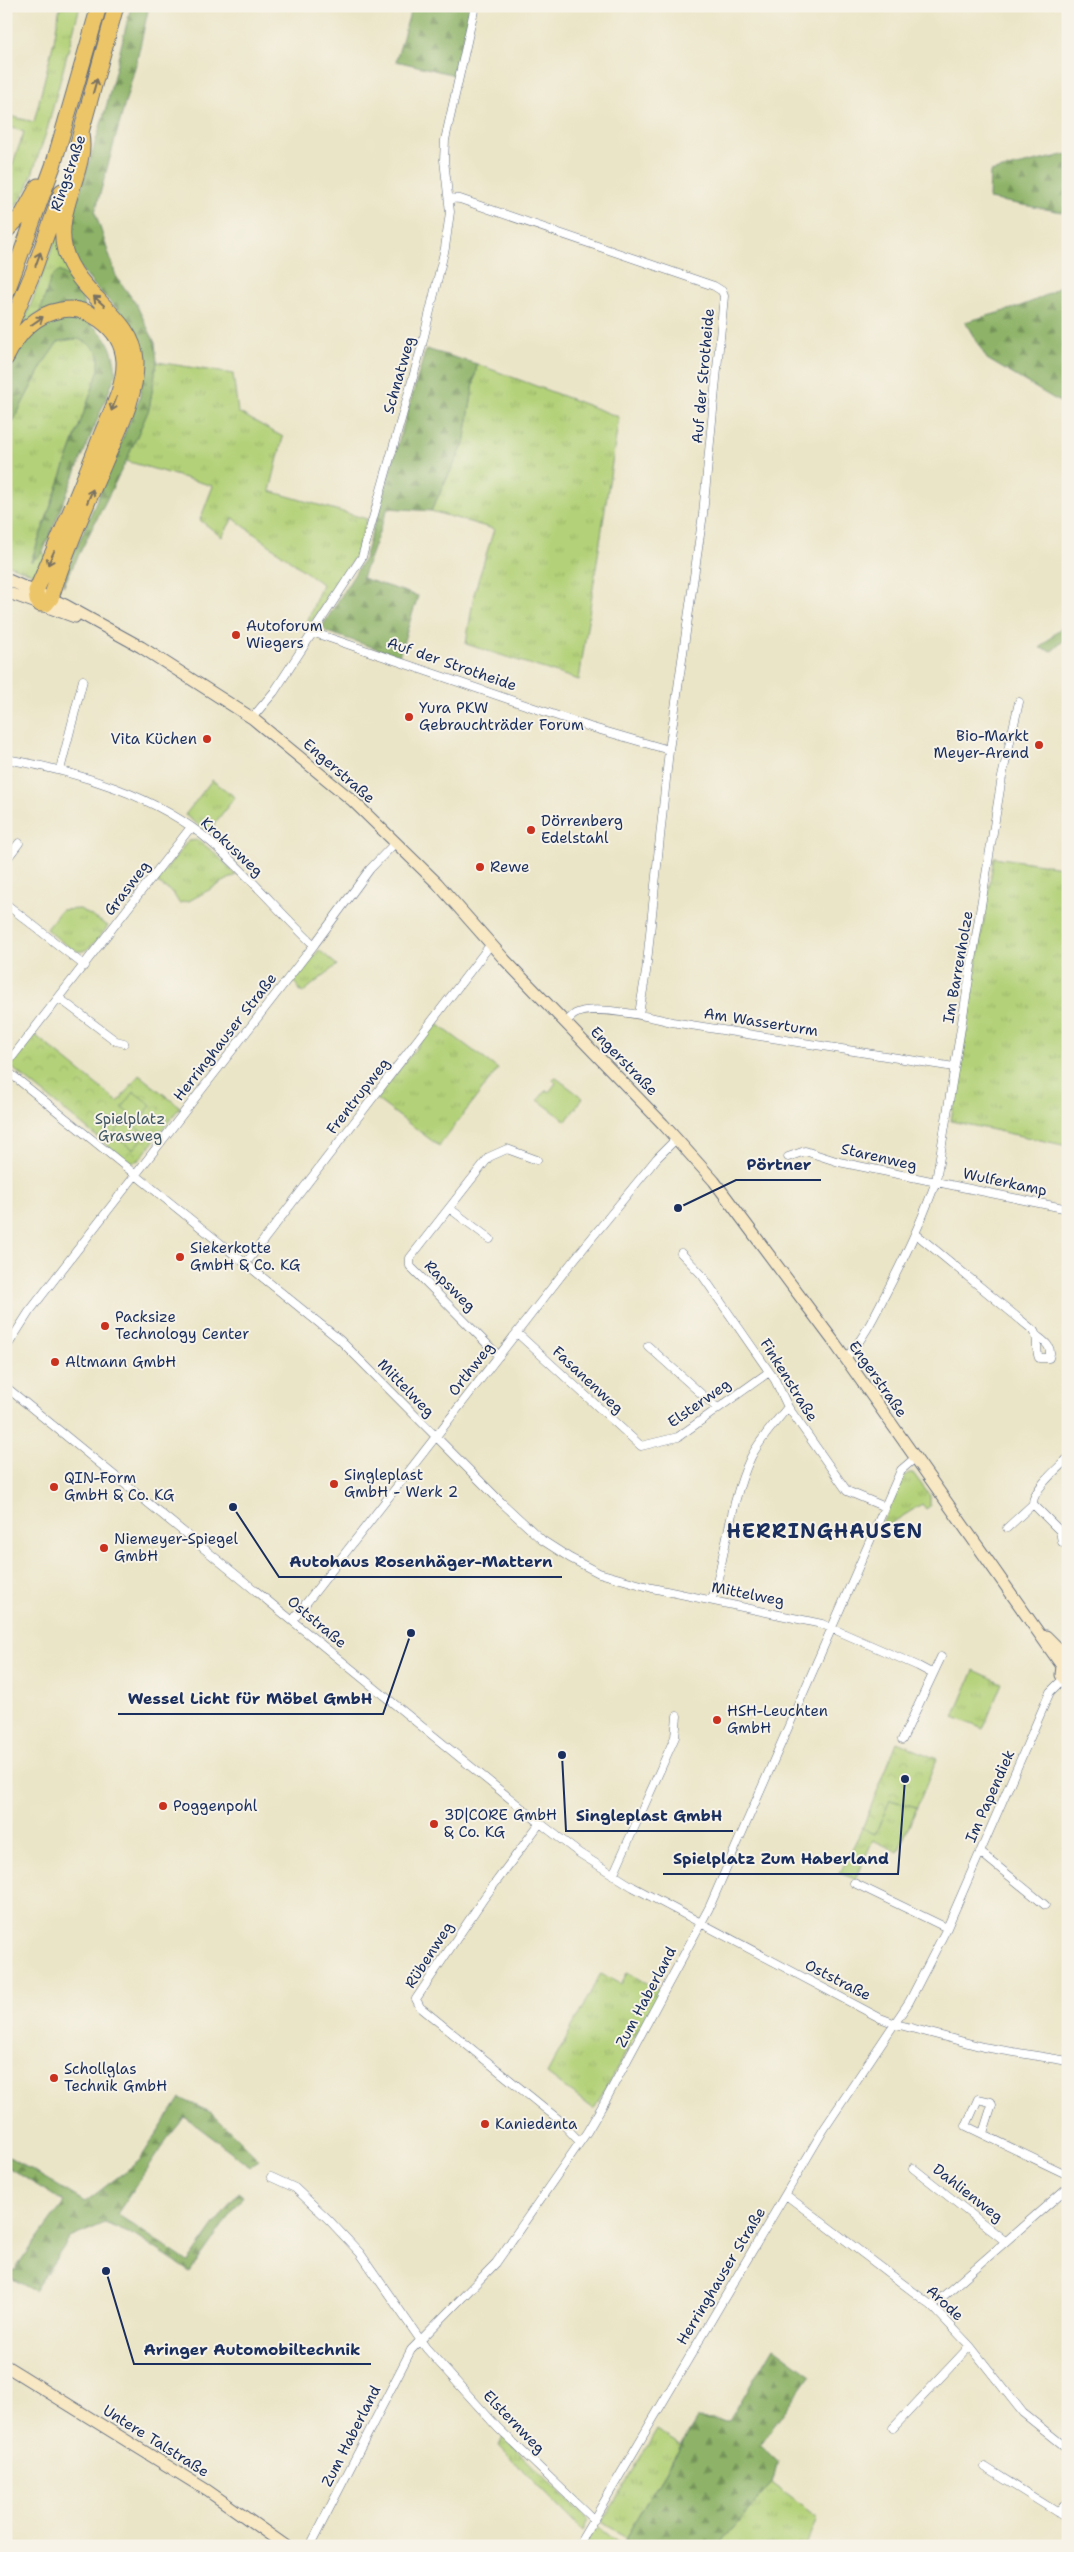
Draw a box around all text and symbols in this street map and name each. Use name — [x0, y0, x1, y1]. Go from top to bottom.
one-way arrow — [90, 78, 100, 94]
street label: Ringstraße — [46, 132, 90, 214]
one-way arrow — [34, 251, 43, 267]
one-way arrow — [93, 295, 106, 307]
street label: Auf der Strotheide — [687, 308, 719, 444]
one-way arrow — [30, 316, 44, 326]
street label: Schnatweg — [378, 334, 420, 416]
one-way arrow — [109, 396, 118, 411]
one-way arrow — [86, 489, 96, 504]
one-way arrow — [45, 550, 55, 565]
place label: Autoforum Wiegers — [246, 616, 323, 653]
marker: Autoforum Wiegers — [230, 629, 242, 641]
street label: Auf der Strotheide — [385, 632, 519, 696]
place label: Yura PKW Gebrauchträder Forum — [419, 698, 584, 735]
marker: Yura PKW Gebrauchträder Forum — [403, 711, 415, 723]
place label: Bio-Markt Meyer-Arend — [933, 726, 1029, 763]
place label: Vita Küchen — [110, 729, 197, 749]
marker: Vita Küchen — [201, 733, 213, 745]
street label: Engerstraße — [299, 734, 379, 808]
marker: Bio-Markt Meyer-Arend — [1033, 739, 1045, 751]
place label: Dörrenberg Edelstahl — [541, 811, 623, 848]
street label: Krokusweg — [196, 813, 268, 881]
marker: Dörrenberg Edelstahl — [525, 824, 537, 836]
street label: Grasweg — [99, 857, 155, 919]
place label: Rewe — [490, 857, 530, 877]
marker: Rewe — [474, 861, 486, 873]
street label: Im Barrenholze — [938, 909, 978, 1025]
street label: Herringhauser Straße — [169, 969, 281, 1105]
street label: Am Wasserturm — [702, 1003, 820, 1041]
street label: Engerstraße — [586, 1022, 662, 1100]
street label: Frentrupweg — [322, 1054, 394, 1138]
park label: Spielplatz Grasweg — [95, 1109, 165, 1146]
street label: Starenweg — [839, 1139, 919, 1175]
callout: Pörtner — [736, 1149, 821, 1180]
text: Pörtner — [747, 1154, 812, 1175]
street label: Wulferkamp — [961, 1163, 1049, 1201]
place label: Siekerkotte GmbH & Co. KG — [190, 1238, 300, 1275]
marker: Siekerkotte GmbH & Co. KG — [174, 1251, 186, 1263]
street label: Rapsweg — [420, 1256, 480, 1316]
place label: Packsize Technology Center — [115, 1307, 249, 1344]
marker: Packsize Technology Center — [99, 1320, 111, 1332]
street label: Finkenstraße — [756, 1335, 822, 1425]
street label: Engerstraße — [844, 1337, 912, 1421]
street label: Orthweg — [444, 1338, 498, 1400]
street label: Fasanenweg — [548, 1342, 628, 1418]
place label: Altmann GmbH — [65, 1352, 176, 1372]
street label: Mittelweg — [373, 1354, 439, 1422]
marker: Altmann GmbH — [49, 1356, 61, 1368]
street label: Elsterweg — [664, 1374, 734, 1432]
place label: Singleplast GmbH - Werk 2 — [344, 1465, 458, 1502]
place label: QIN-Form GmbH & Co. KG — [64, 1468, 174, 1505]
marker: Singleplast GmbH - Werk 2 — [328, 1478, 340, 1490]
marker: QIN-Form GmbH & Co. KG — [48, 1481, 60, 1493]
district label: HERRINGHAUSEN — [727, 1518, 923, 1544]
place label: Niemeyer-Spiegel GmbH — [114, 1529, 239, 1566]
marker: Niemeyer-Spiegel GmbH — [98, 1542, 110, 1554]
callout: Autohaus Rosenhäger-Mattern — [279, 1546, 562, 1577]
text: Autohaus Rosenhäger-Mattern — [289, 1551, 553, 1572]
street label: Mittelweg — [710, 1577, 786, 1611]
street label: Oststraße — [283, 1591, 351, 1653]
callout: Wessel Licht für Möbel GmbH — [118, 1683, 383, 1714]
text: Wessel Licht für Möbel GmbH — [128, 1688, 372, 1709]
place label: HSH-Leuchten GmbH — [727, 1701, 828, 1738]
marker: HSH-Leuchten GmbH — [711, 1714, 723, 1726]
street label: Im Papendiek — [961, 1746, 1019, 1846]
place label: Poggenpohl — [173, 1796, 258, 1816]
marker: Poggenpohl — [157, 1800, 169, 1812]
callout: Singleplast GmbH — [566, 1800, 733, 1831]
place label: 3D|CORE GmbH & Co. KG — [444, 1805, 557, 1842]
text: Singleplast GmbH — [576, 1805, 722, 1826]
marker: 3D|CORE GmbH & Co. KG — [428, 1818, 440, 1830]
callout: Spielplatz Zum Haberland — [663, 1843, 898, 1874]
text: Spielplatz Zum Haberland — [673, 1848, 889, 1869]
street label: Rübenweg — [400, 1918, 458, 1992]
street label: Zum Haberland — [611, 1943, 681, 2051]
street label: Oststraße — [802, 1955, 874, 2005]
place label: Schollglas Technik GmbH — [64, 2059, 167, 2096]
marker: Schollglas Technik GmbH — [48, 2072, 60, 2084]
place label: Kaniedenta — [495, 2114, 578, 2134]
marker: Kaniedenta — [479, 2118, 491, 2130]
street label: Dahlienweg — [929, 2159, 1007, 2227]
street label: Herringhauser Straße — [672, 2203, 770, 2349]
street label: Arode — [922, 2281, 968, 2325]
callout: Aringer Automobiltechnik — [134, 2333, 371, 2364]
text: Aringer Automobiltechnik — [144, 2339, 360, 2360]
street label: Zum Haberland — [317, 2381, 385, 2490]
street label: Elsternweg — [479, 2386, 549, 2458]
street label: Untere Talstraße — [99, 2400, 213, 2482]

